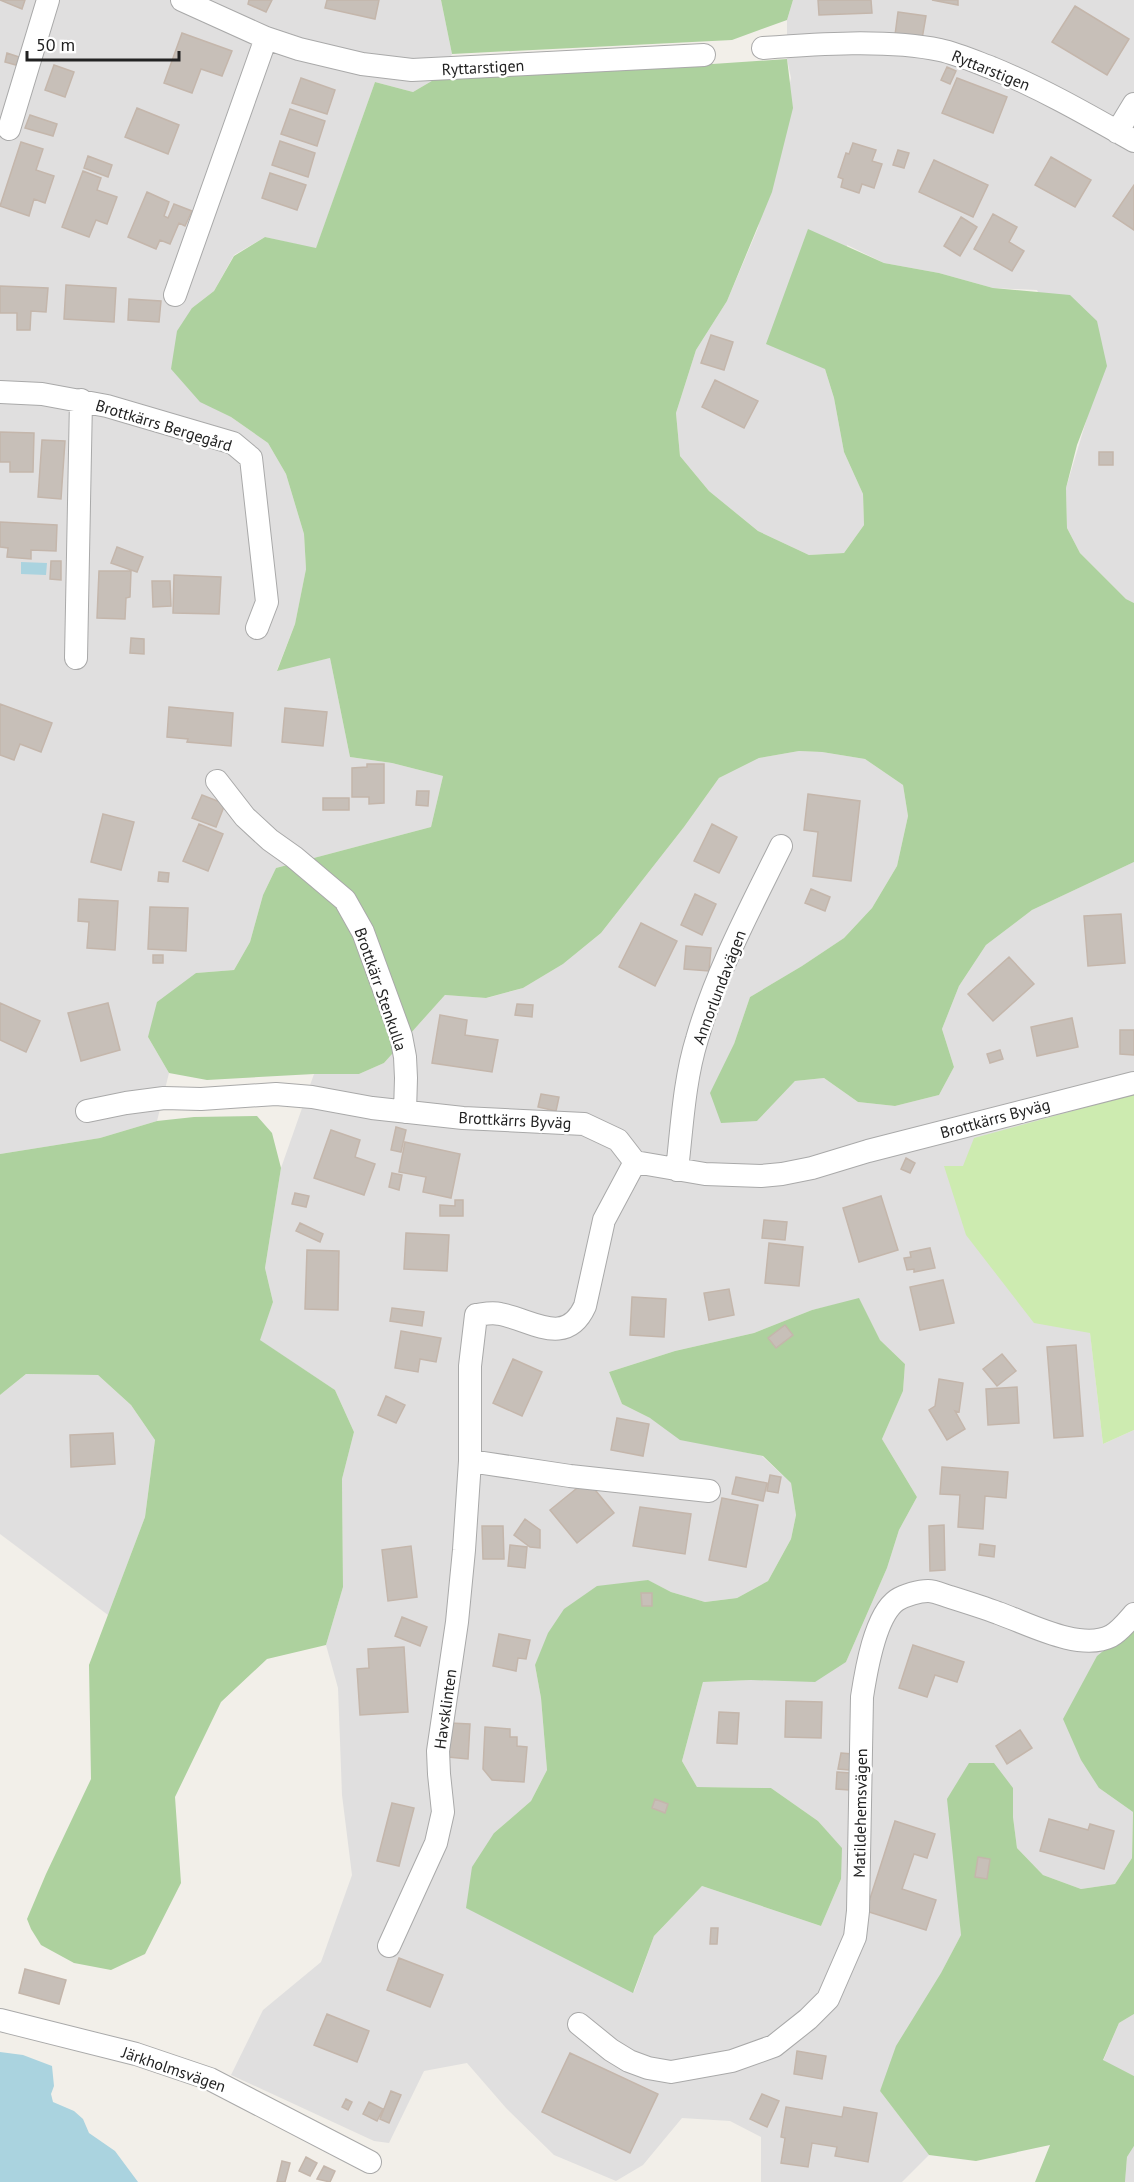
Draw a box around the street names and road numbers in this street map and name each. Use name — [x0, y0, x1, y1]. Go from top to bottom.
street label: Ryttarstigen — [949, 45, 1033, 95]
street label: Ryttarstigen — [441, 55, 525, 79]
street label: Brottkärrs Bergegård — [93, 395, 235, 455]
street label: Brottkärr Stenkulla — [351, 925, 411, 1053]
street label: Annorlundavägen — [688, 927, 750, 1047]
street label: Brottkärrs Byväg — [938, 1094, 1052, 1142]
street label: Brottkärrs Byväg — [458, 1107, 572, 1133]
street label: Havsklinten — [429, 1668, 461, 1750]
street label: Matildehemsvägen — [849, 1748, 871, 1878]
street label: Järkholmsvägen — [118, 2042, 229, 2096]

